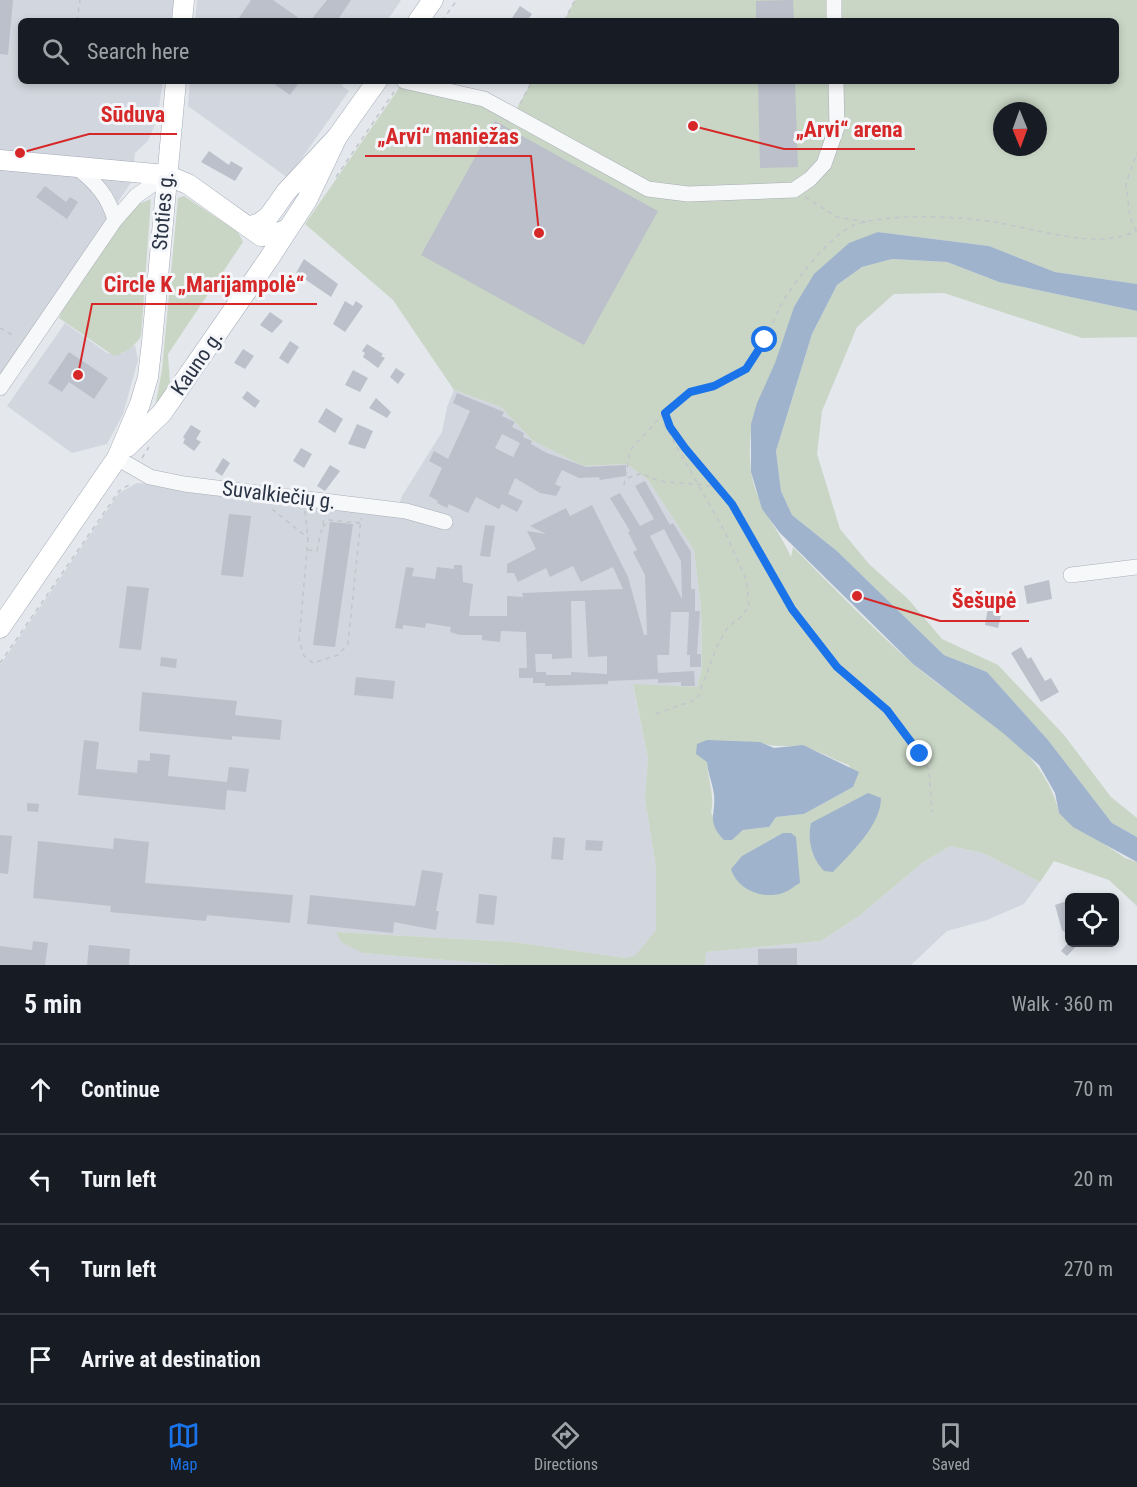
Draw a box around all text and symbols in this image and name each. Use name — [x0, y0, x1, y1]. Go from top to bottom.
search box — [18, 18, 1119, 84]
icon: search — [39, 35, 72, 68]
text: Search here — [87, 39, 189, 64]
callout: Sūduva — [89, 94, 177, 134]
text: Sūduva — [101, 102, 165, 127]
north arrow — [993, 102, 1047, 156]
callout: „Arvi“ arena — [784, 109, 915, 149]
callout: „Arvi“ maniežas — [365, 116, 531, 156]
text: „Arvi“ arena — [795, 117, 903, 142]
text: „Arvi“ maniežas — [377, 124, 519, 149]
street label: Stoties g. — [148, 171, 178, 251]
callout: Circle K „Marijampolė“ — [92, 264, 317, 304]
text: Circle K „Marijampolė“ — [104, 272, 304, 297]
street label: Kauno g. — [166, 326, 228, 400]
route start — [751, 326, 777, 352]
street label: Suvalkiečių g. — [221, 476, 337, 514]
callout: Šešupė — [940, 581, 1029, 621]
text: Šešupė — [952, 588, 1016, 613]
route end — [906, 740, 932, 766]
map controls — [1065, 893, 1119, 947]
button: locate — [1065, 893, 1119, 947]
text: 5 min — [24, 989, 82, 1019]
text: Walk · 360 m — [1012, 992, 1113, 1016]
icon: ahead — [24, 1073, 57, 1106]
text: Continue — [81, 1077, 160, 1102]
text: 70 m — [1074, 1077, 1113, 1101]
icon: left — [24, 1163, 57, 1196]
text: Turn left — [81, 1167, 156, 1192]
text: 20 m — [1074, 1167, 1113, 1191]
icon: left — [24, 1253, 57, 1286]
text: Turn left — [81, 1257, 156, 1282]
text: 270 m — [1064, 1257, 1113, 1281]
icon: arrive — [24, 1343, 57, 1376]
text: Arrive at destination — [81, 1347, 261, 1372]
tab: Map — [167, 1419, 200, 1474]
tab: Directions — [534, 1419, 598, 1474]
tab: Saved — [932, 1419, 970, 1474]

